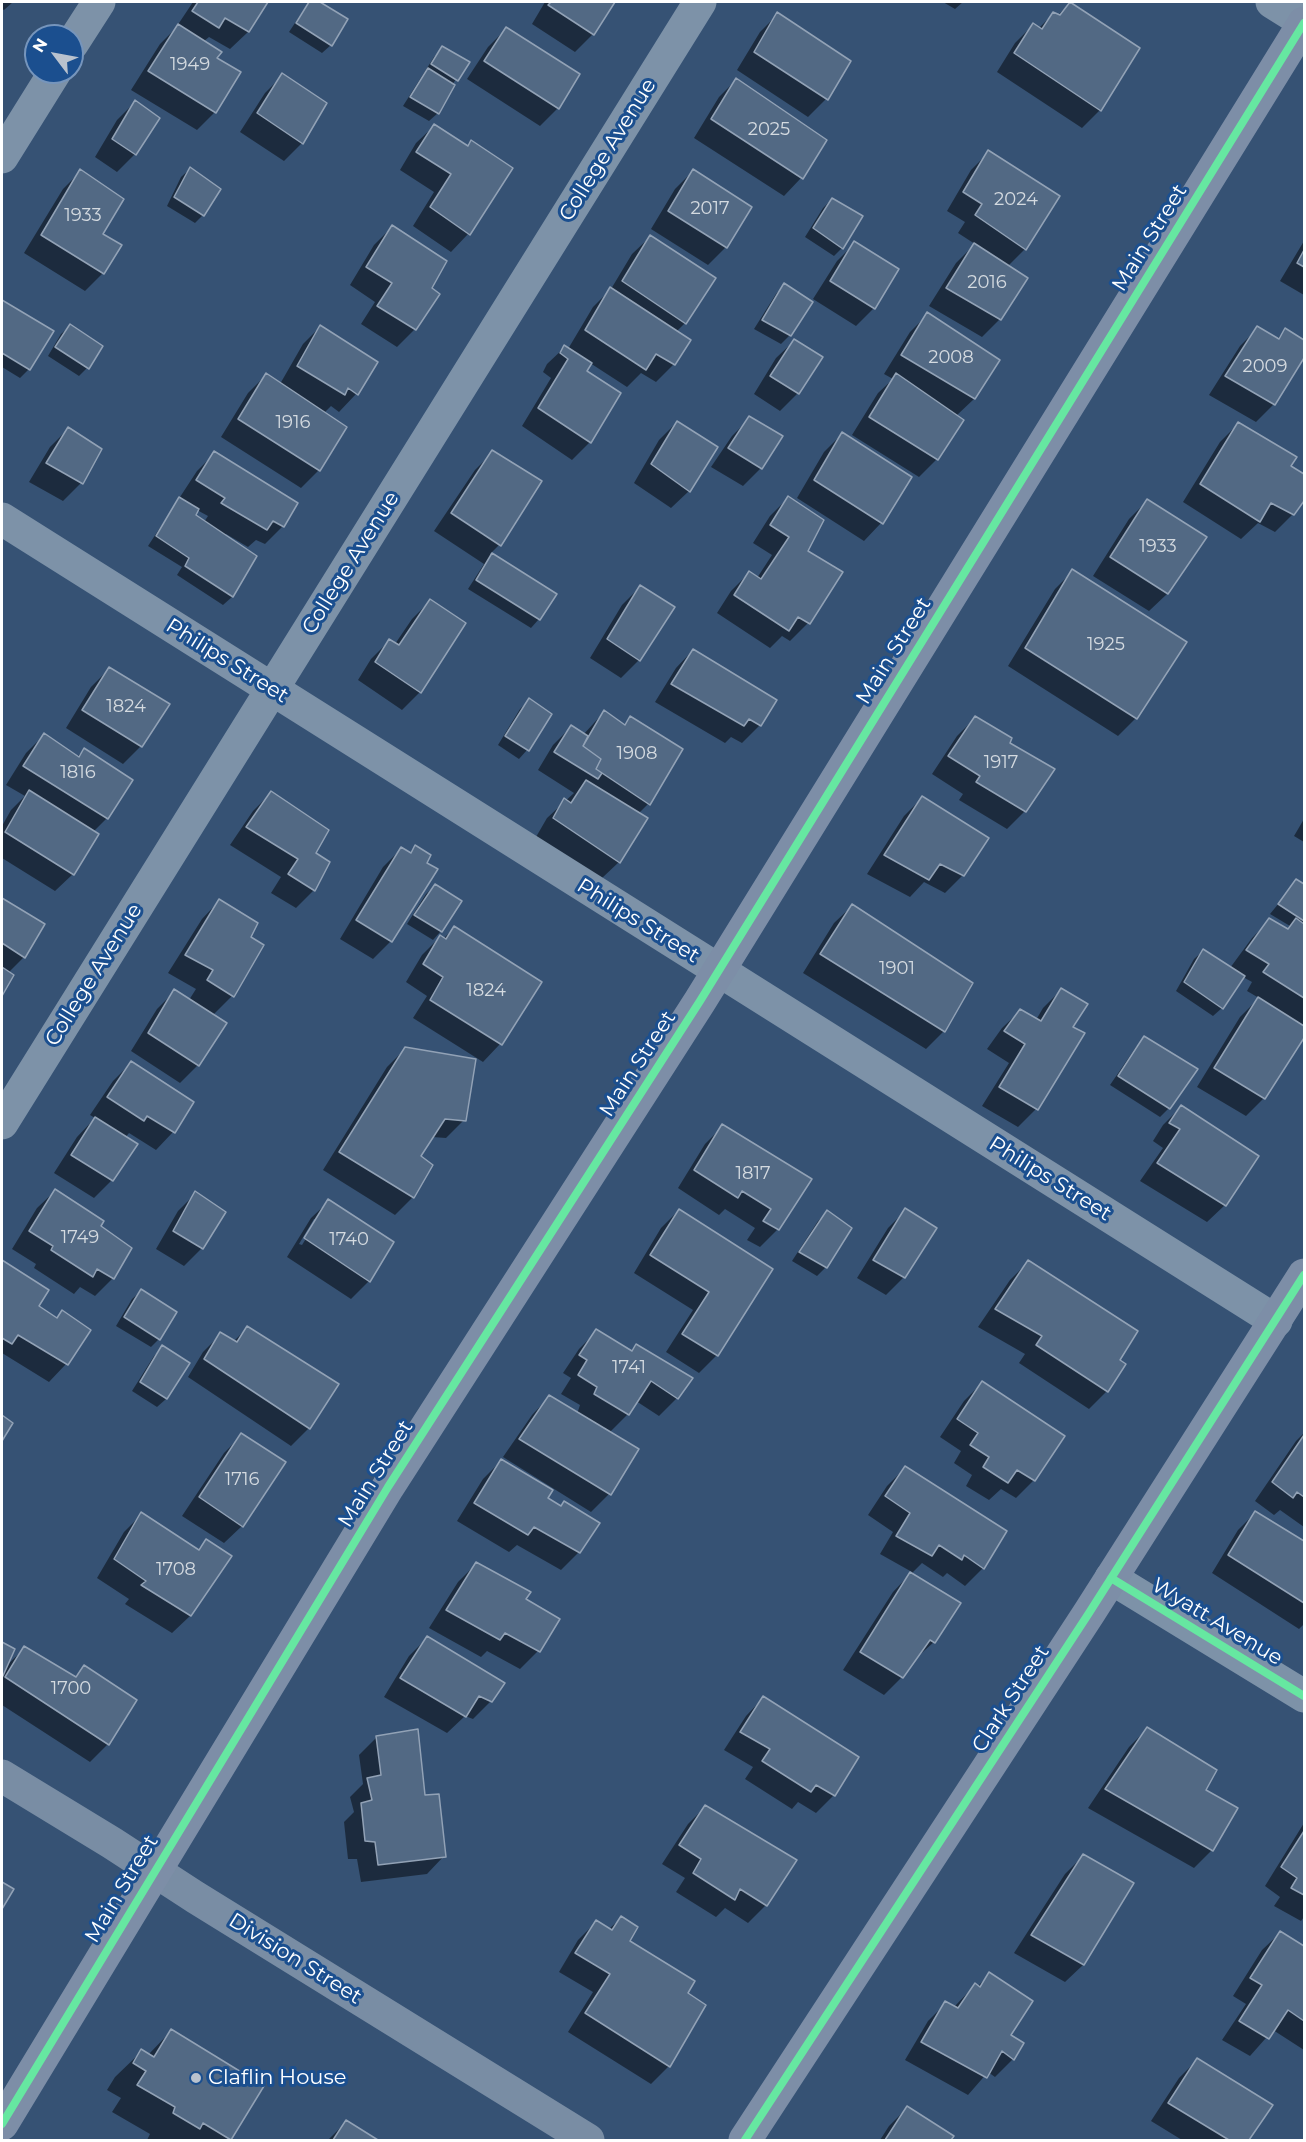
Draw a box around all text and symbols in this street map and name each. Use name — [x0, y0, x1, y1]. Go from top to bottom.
north arrow — [24, 24, 84, 84]
text: N — [29, 35, 51, 56]
house number: 1949 — [170, 54, 210, 76]
street label: College Avenue — [554, 74, 662, 226]
house number: 2025 — [748, 119, 790, 141]
street label: Main Street — [1107, 180, 1193, 296]
house number: 2024 — [994, 189, 1038, 211]
house number: 2017 — [690, 198, 730, 220]
house number: 1933 — [64, 205, 102, 227]
house number: 2016 — [967, 272, 1007, 294]
house number: 2008 — [928, 347, 974, 369]
house number: 2009 — [1243, 356, 1287, 378]
house number: 1916 — [276, 412, 310, 434]
street label: College Avenue — [297, 487, 405, 639]
house number: 1933 — [1139, 536, 1177, 558]
street label: Main Street — [851, 593, 937, 709]
street label: Philips Street — [161, 613, 293, 709]
house number: 1925 — [1087, 634, 1125, 656]
house number: 1824 — [106, 696, 146, 718]
house number: 1908 — [617, 743, 657, 765]
house number: 1917 — [984, 752, 1018, 774]
house number: 1816 — [60, 762, 96, 784]
street label: Philips Street — [572, 873, 704, 969]
street label: College Avenue — [40, 899, 148, 1051]
house number: 1901 — [879, 958, 915, 980]
house number: 1824 — [466, 980, 506, 1002]
street label: Main Street — [594, 1006, 682, 1122]
street label: Philips Street — [984, 1131, 1116, 1227]
house number: 1817 — [735, 1163, 771, 1185]
house number: 1749 — [61, 1227, 99, 1249]
house number: 1740 — [329, 1229, 369, 1251]
house number: 1741 — [612, 1357, 646, 1379]
street label: Main Street — [333, 1416, 419, 1532]
house number: 1716 — [225, 1469, 259, 1491]
house number: 1708 — [156, 1559, 196, 1581]
street label: Wyatt Avenue — [1147, 1573, 1287, 1671]
street label: Clark Street — [967, 1641, 1055, 1757]
house number: 1700 — [51, 1678, 91, 1700]
street label: Main Street — [80, 1831, 164, 1947]
street label: Division Street — [224, 1908, 366, 2010]
place label: Claflin House — [208, 2065, 346, 2091]
marker: Claflin House — [189, 2071, 203, 2085]

